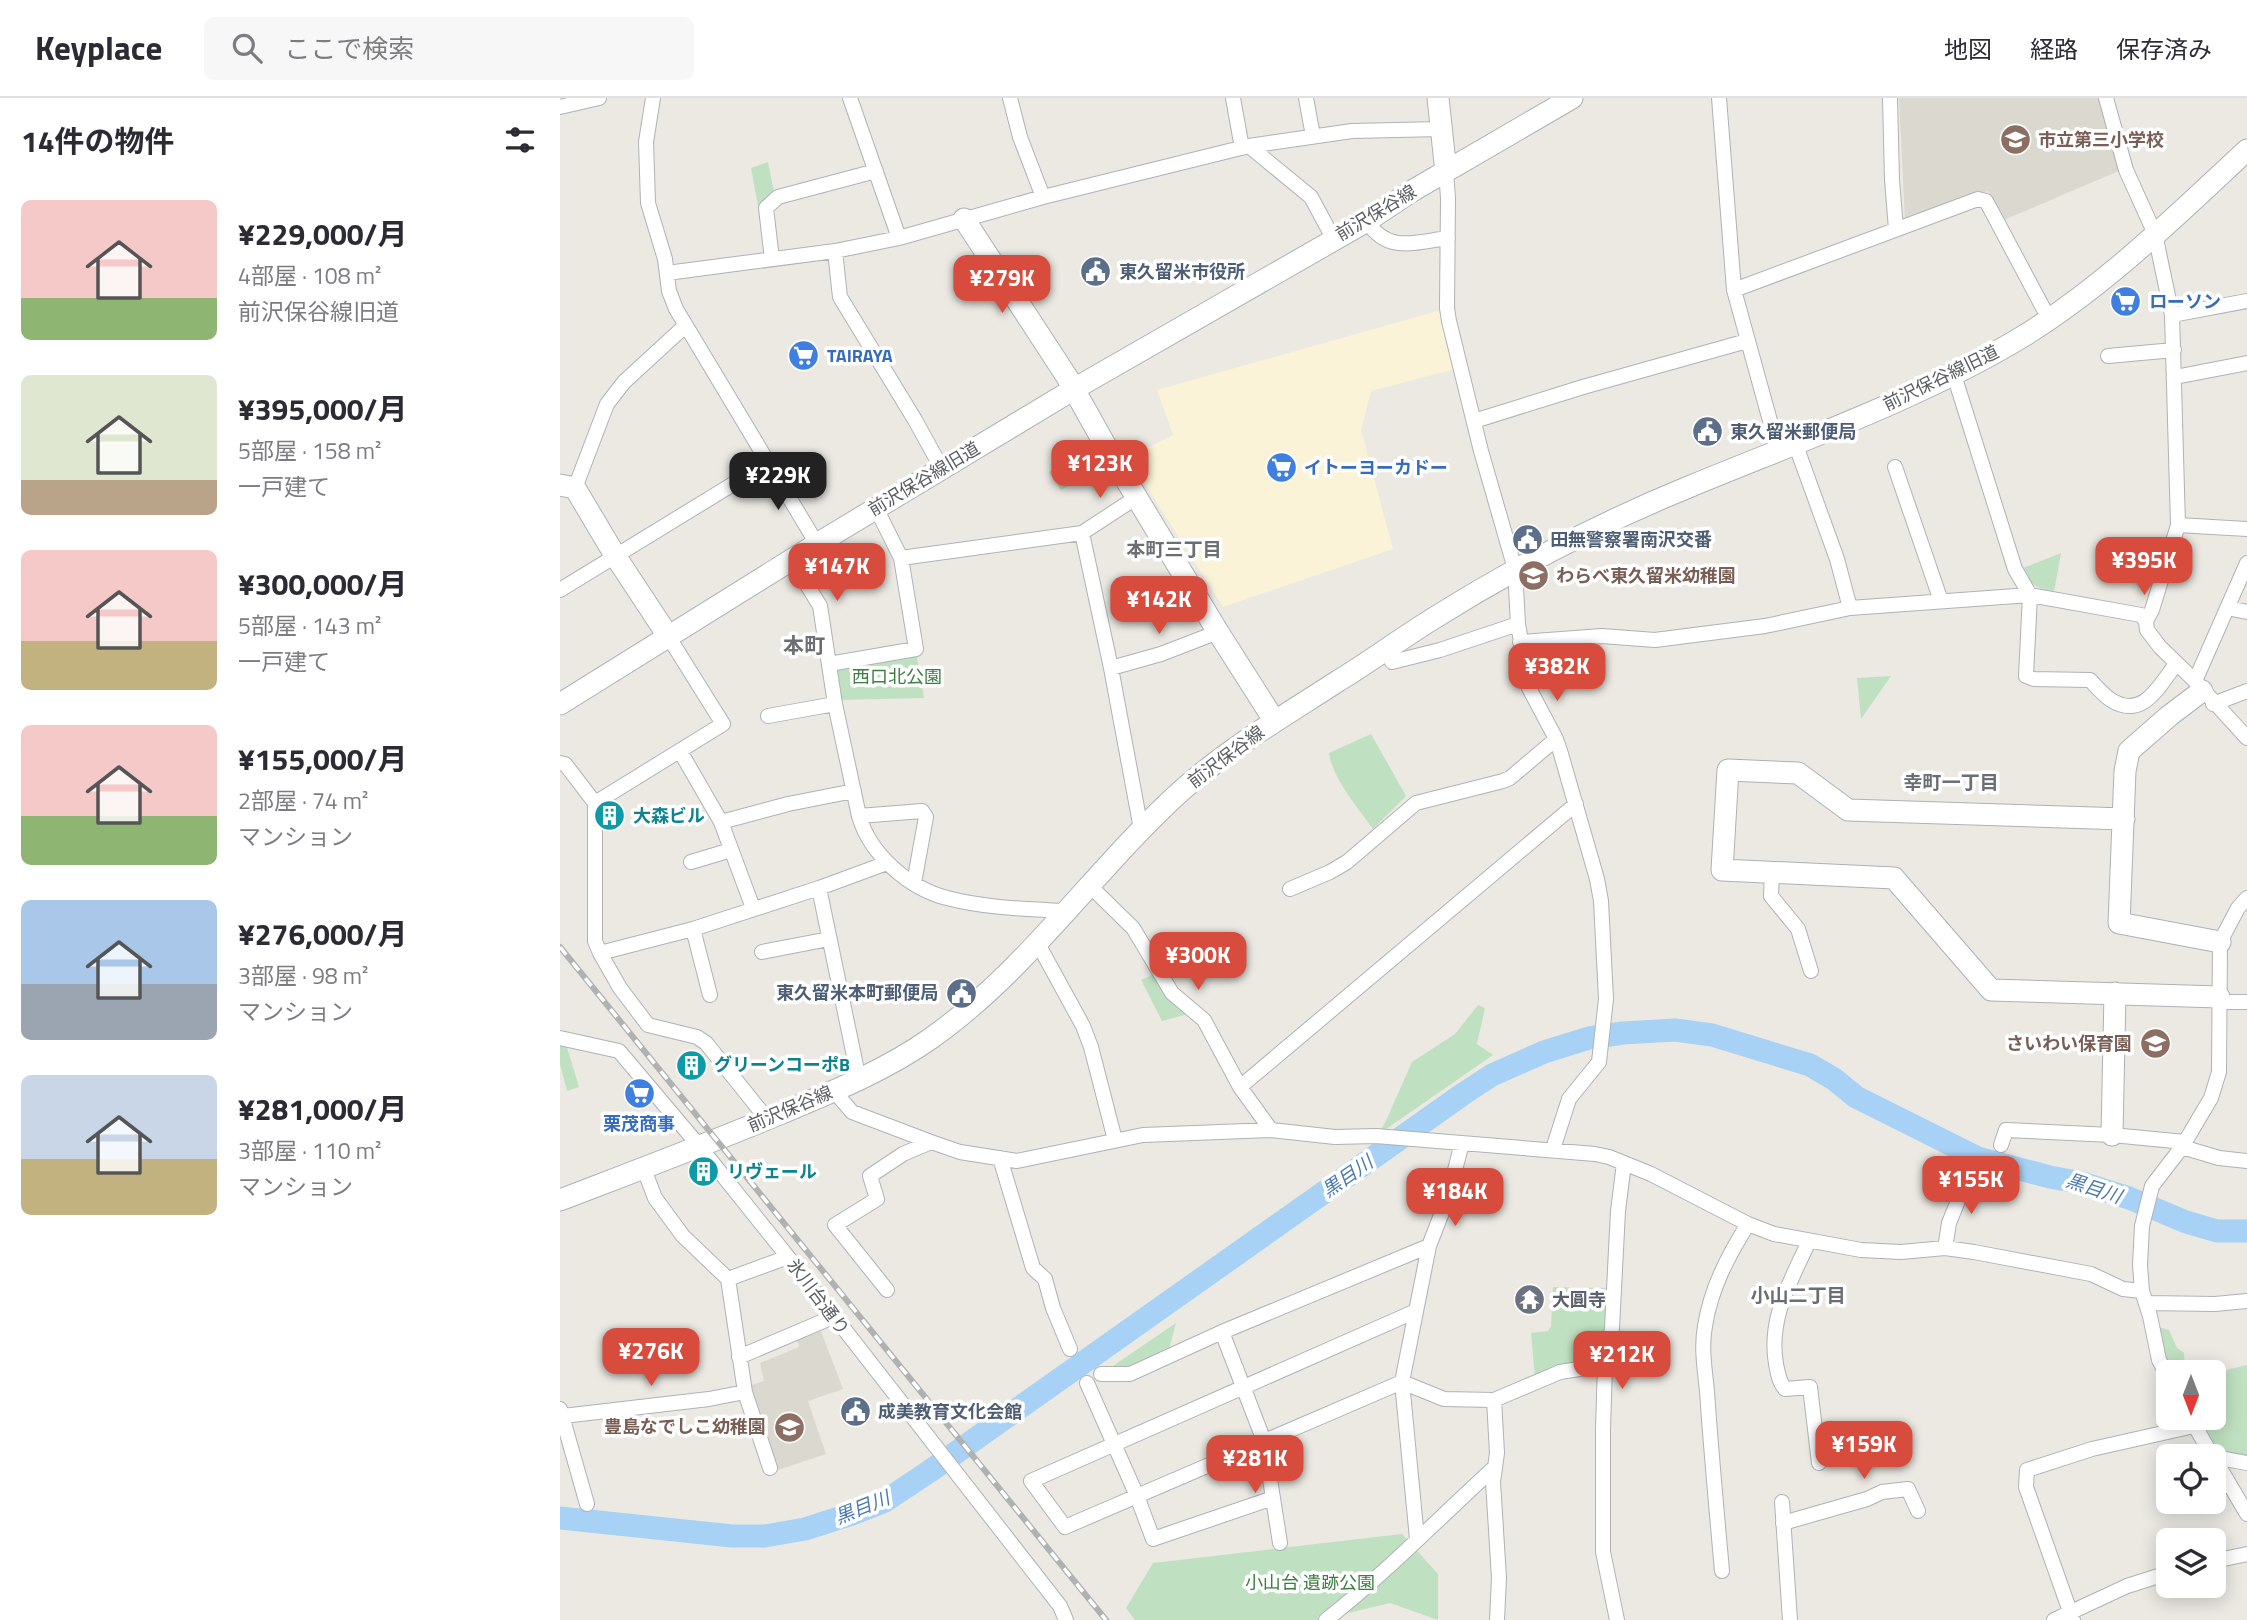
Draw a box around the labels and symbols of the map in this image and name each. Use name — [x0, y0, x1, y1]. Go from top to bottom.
school or university icon: 市立第三小学校 — [1998, 123, 2032, 157]
place label: 市立第三小学校 — [2038, 126, 2164, 153]
street label: 前沢保谷線 — [1330, 178, 1421, 247]
public building icon: 東久留米市役所 — [1079, 255, 1113, 289]
pin: ¥279K — [953, 256, 1051, 315]
place label: 東久留米市役所 — [1119, 258, 1245, 285]
supermarket icon: ローソン — [2109, 285, 2143, 319]
place label: ローソン — [2149, 288, 2221, 315]
street label: 前沢保谷線旧道 — [1878, 338, 2003, 417]
supermarket icon: TAIRAYA — [787, 339, 821, 373]
place label: TAIRAYA — [827, 342, 893, 369]
public building icon: 東久留米郵便局 — [1690, 415, 1724, 449]
place label: 東久留米郵便局 — [1730, 418, 1856, 445]
street label: 前沢保谷線旧道 — [863, 435, 985, 523]
pin: ¥123K — [1051, 440, 1149, 500]
supermarket icon: イトーヨーカドー — [1264, 451, 1298, 485]
pin: ¥229K — [729, 452, 827, 512]
place label: イトーヨーカドー — [1304, 454, 1448, 481]
public building icon: 田無警察署南沢交番 — [1510, 523, 1544, 557]
place label: 田無警察署南沢交番 — [1550, 526, 1712, 553]
district label: 本町三丁目 — [1126, 534, 1222, 563]
pin: ¥395K — [2095, 538, 2193, 597]
pin: ¥147K — [788, 544, 886, 603]
school or university icon: わらべ東久留米幼稚園 — [1516, 559, 1550, 593]
place label: わらべ東久留米幼稚園 — [1556, 562, 1736, 589]
pin: ¥142K — [1110, 576, 1208, 636]
district label: 本町 — [783, 629, 825, 661]
pin: ¥382K — [1508, 644, 1606, 703]
park label: 西口北公園 — [852, 663, 942, 690]
street label: 前沢保谷線 — [1182, 719, 1270, 794]
district label: 幸町一丁目 — [1903, 767, 1999, 796]
building icon: 大森ビル — [593, 799, 627, 833]
place label: 大森ビル — [633, 802, 705, 829]
pin: ¥300K — [1149, 932, 1247, 992]
public building icon: 東久留米本町郵便局 — [944, 976, 978, 1010]
place label: 東久留米本町郵便局 — [776, 979, 938, 1006]
school or university icon: さいわい保育園 — [2138, 1027, 2172, 1061]
place label: さいわい保育園 — [2006, 1030, 2132, 1057]
building icon: グリーンコーポB — [674, 1048, 708, 1082]
place label: グリーンコーポB — [714, 1051, 850, 1078]
supermarket icon: 栗茂商事 — [622, 1076, 656, 1110]
street label: 前沢保谷線 — [743, 1079, 837, 1139]
place label: 栗茂商事 — [603, 1110, 675, 1137]
water label: 黒目川 — [1315, 1146, 1380, 1204]
building icon: リヴェール — [687, 1155, 721, 1189]
pin: ¥155K — [1922, 1156, 2020, 1216]
place label: リヴェール — [727, 1158, 817, 1185]
water label: 黒目川 — [2063, 1165, 2128, 1211]
pin: ¥184K — [1406, 1168, 1504, 1228]
street label: 氷川台通り — [781, 1253, 856, 1341]
district label: 小山二丁目 — [1750, 1280, 1846, 1309]
temple icon: 大圓寺 — [1512, 1283, 1546, 1317]
place label: 大圓寺 — [1552, 1286, 1606, 1313]
pin: ¥276K — [602, 1328, 700, 1388]
pin: ¥212K — [1573, 1332, 1671, 1391]
north arrow — [2156, 1360, 2226, 1430]
public building icon: 成美教育文化会館 — [838, 1395, 872, 1429]
place label: 成美教育文化会館 — [878, 1398, 1022, 1425]
school or university icon: 豊島なでしこ幼稚園 — [772, 1410, 806, 1444]
place label: 豊島なでしこ幼稚園 — [604, 1413, 766, 1440]
pin: ¥159K — [1815, 1422, 1913, 1481]
pin: ¥281K — [1206, 1436, 1304, 1495]
water label: 黒目川 — [830, 1482, 896, 1531]
park label: 小山台 遺跡公園 — [1245, 1569, 1375, 1596]

